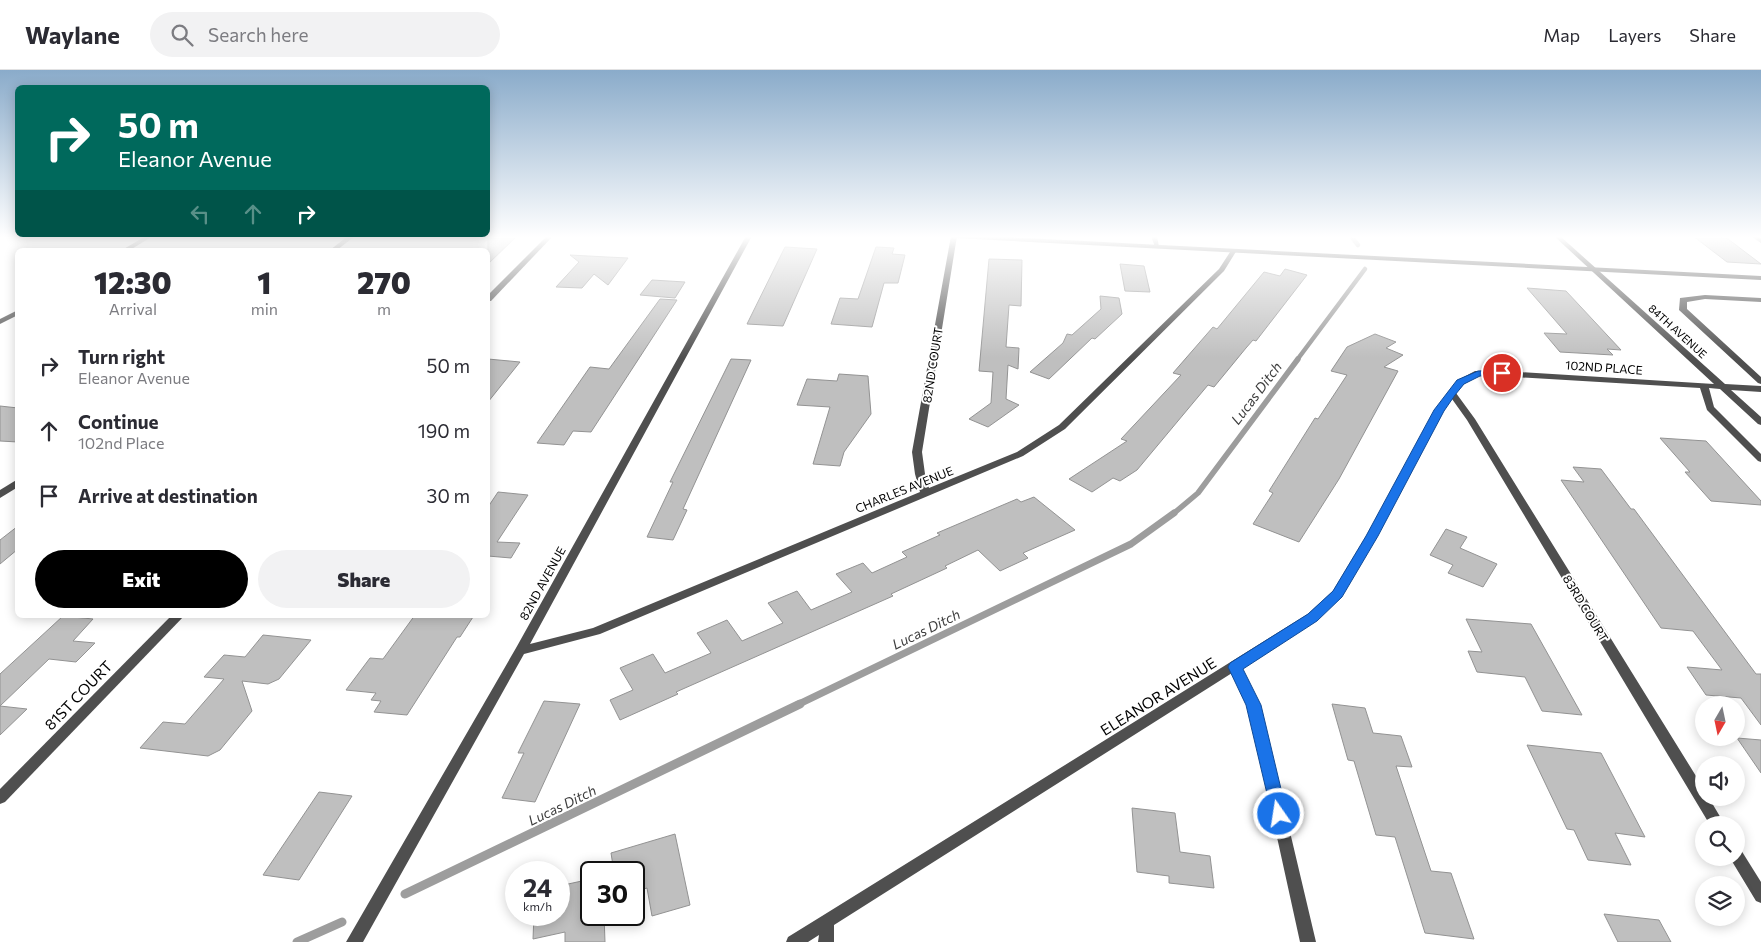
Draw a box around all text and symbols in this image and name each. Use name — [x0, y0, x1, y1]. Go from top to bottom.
search box — [150, 12, 500, 57]
text: Waylane — [25, 20, 120, 49]
icon: search — [168, 21, 196, 49]
text: Search here — [208, 23, 308, 46]
text: Map — [1543, 24, 1580, 46]
text: Layers — [1608, 24, 1661, 46]
text: Share — [1689, 24, 1736, 46]
text: 50 m — [118, 102, 199, 145]
icon: right — [35, 105, 100, 170]
text: Eleanor Avenue — [118, 145, 272, 172]
icon: left — [186, 200, 214, 228]
icon: ahead — [239, 200, 267, 228]
icon: right — [292, 200, 320, 228]
text: 12:30 — [94, 263, 172, 300]
text: 1 — [257, 263, 271, 300]
text: 270 — [357, 263, 411, 300]
text: Arrival — [109, 299, 157, 318]
text: min — [251, 299, 278, 318]
text: m — [377, 299, 391, 318]
street label: 84TH AVENUE — [1646, 301, 1710, 361]
street label: 82ND COURT — [919, 326, 945, 404]
text: Turn right — [78, 345, 165, 368]
icon: right — [35, 352, 63, 380]
pin — [1481, 352, 1523, 394]
text: 50 m — [426, 354, 470, 377]
street label: 102ND PLACE — [1565, 357, 1643, 377]
water label: Lucas Ditch — [1227, 358, 1285, 428]
icon: arrive — [1488, 359, 1516, 387]
text: Eleanor Avenue — [78, 368, 190, 387]
text: Continue — [78, 410, 158, 433]
icon: ahead — [35, 417, 63, 445]
text: 190 m — [418, 419, 470, 442]
text: 102nd Place — [78, 433, 164, 452]
street label: CHARLES AVENUE — [853, 463, 955, 515]
icon: arrive — [35, 482, 63, 510]
text: Arrive at destination — [78, 484, 258, 507]
text: 30 m — [427, 484, 470, 507]
street label: 82ND AVENUE — [516, 544, 568, 622]
button: Exit — [35, 550, 248, 608]
button: Share — [258, 550, 470, 608]
street label: 83RD COURT — [1561, 572, 1612, 644]
water label: Lucas Ditch — [889, 605, 963, 653]
street label: ELEANOR AVENUE — [1097, 653, 1219, 739]
street label: 81ST COURT — [40, 656, 116, 733]
north arrow — [1695, 696, 1745, 746]
map controls — [1695, 696, 1745, 926]
button: sound — [1695, 756, 1745, 806]
water label: Lucas Ditch — [525, 781, 599, 829]
position arrow — [1252, 787, 1304, 839]
button: search — [1695, 816, 1745, 866]
speed limit sign: 30 — [580, 861, 645, 926]
text: 24 — [523, 872, 552, 902]
button: layers — [1695, 876, 1745, 926]
text: km/h — [523, 899, 552, 913]

